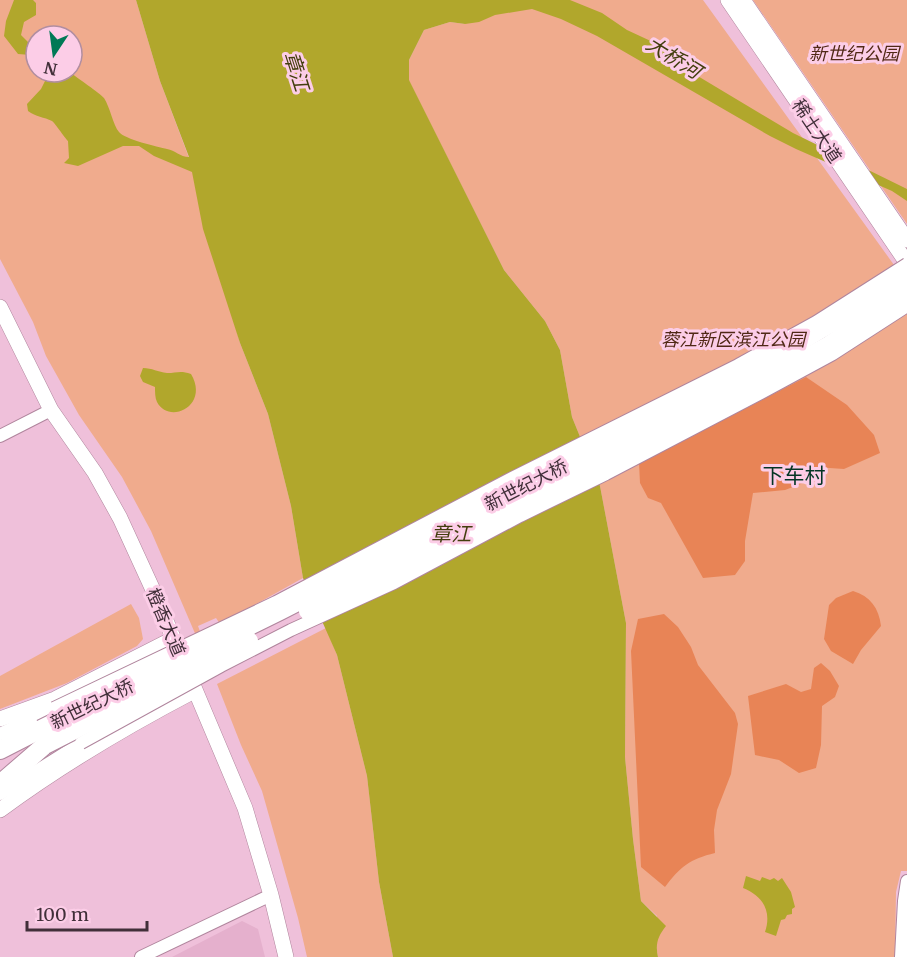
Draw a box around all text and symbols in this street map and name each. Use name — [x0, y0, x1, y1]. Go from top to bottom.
north arrow — [24, 24, 84, 84]
water label: 大桥河 — [642, 31, 709, 86]
park label: 新世纪公园 — [809, 42, 902, 65]
water label: 章江 — [279, 48, 316, 96]
text: N — [42, 57, 59, 80]
street label: 稀土大道 — [787, 95, 847, 167]
park label: 蓉江新区滨江公园 — [661, 328, 808, 351]
street label: 新世纪大桥 — [481, 454, 571, 516]
district label: 下车村 — [763, 462, 826, 489]
water label: 章江 — [431, 521, 473, 546]
street label: 橙香大道 — [141, 584, 191, 660]
street label: 新世纪大桥 — [47, 674, 137, 734]
scale bar — [27, 894, 147, 932]
text: 100 m — [36, 903, 89, 926]

